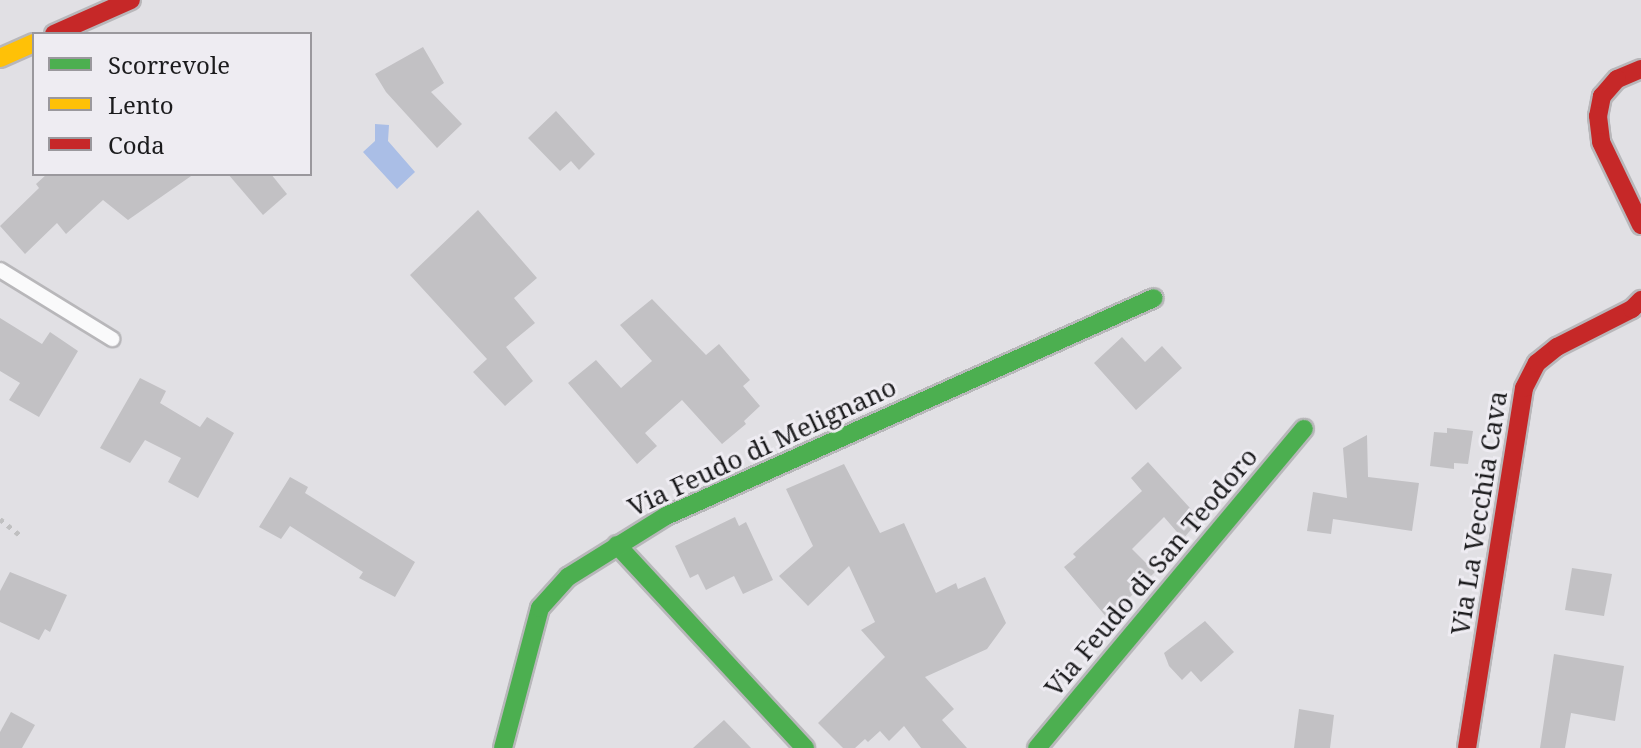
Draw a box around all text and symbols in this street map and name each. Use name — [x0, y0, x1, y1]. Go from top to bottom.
legend — [32, 32, 312, 176]
text: Scorrevole — [108, 48, 230, 81]
text: Lento — [108, 88, 174, 121]
text: Coda — [108, 128, 165, 161]
street label: Via Feudo di Melignano — [623, 371, 901, 523]
street label: Via La Vecchia Cava — [1444, 389, 1514, 637]
street label: Via Feudo di San Teodoro — [1038, 441, 1264, 703]

